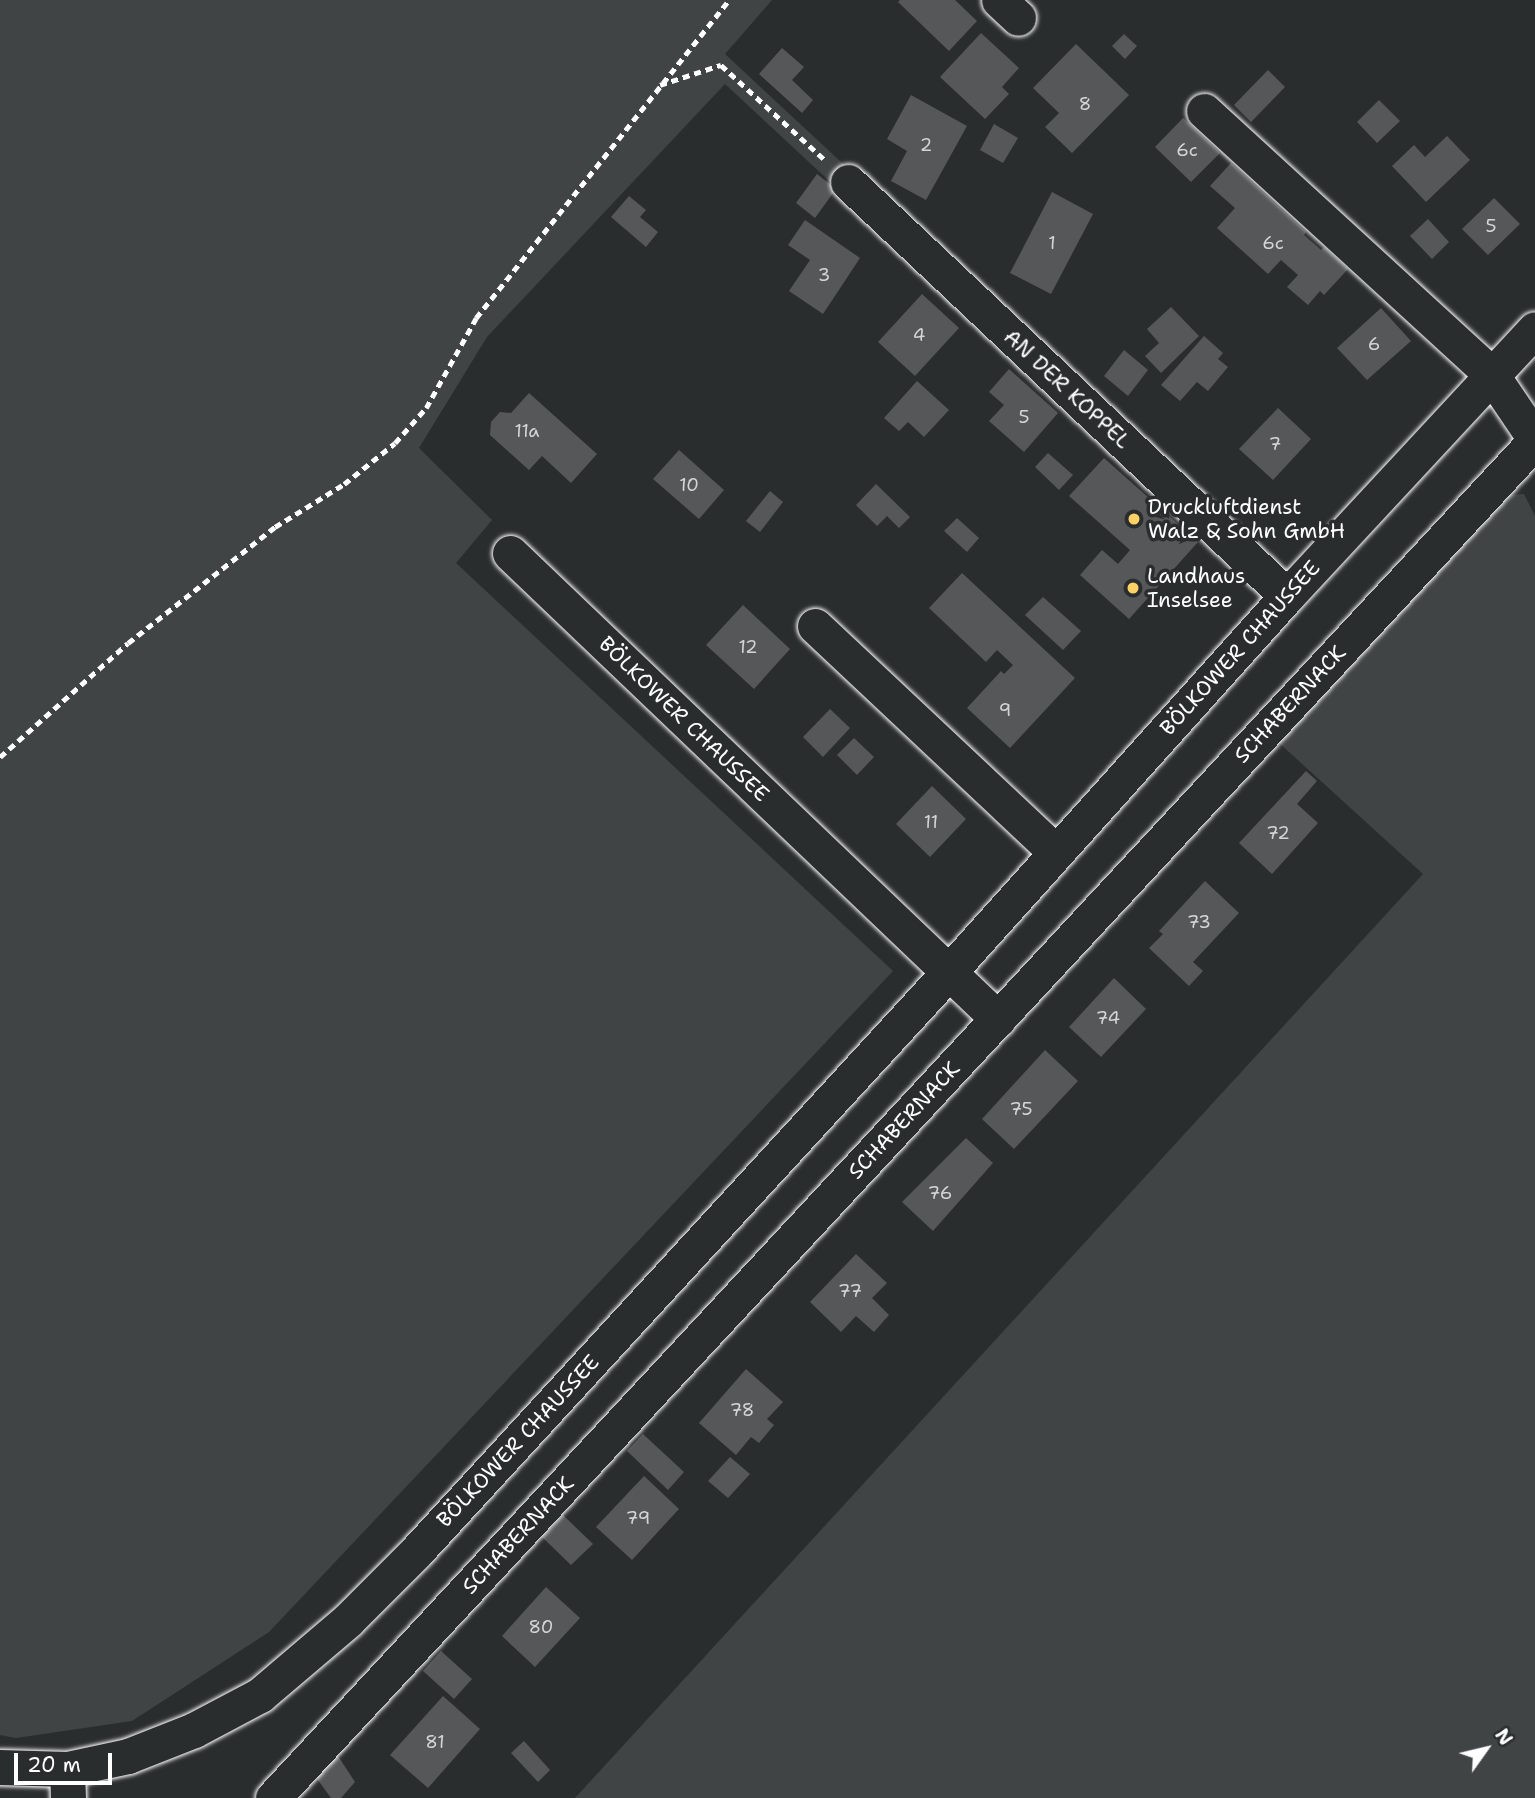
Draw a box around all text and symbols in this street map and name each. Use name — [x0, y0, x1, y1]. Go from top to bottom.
house number: 8 — [1079, 93, 1091, 115]
house number: 2 — [920, 134, 932, 156]
house number: 6c — [1176, 139, 1198, 161]
house number: 5 — [1485, 215, 1497, 237]
house number: 1 — [1048, 232, 1056, 254]
house number: 6c — [1262, 232, 1284, 254]
house number: 3 — [818, 264, 830, 286]
house number: 4 — [913, 324, 925, 346]
street label: AN DER KOPPEL — [999, 324, 1135, 454]
house number: 6 — [1368, 333, 1380, 355]
house number: 5 — [1018, 406, 1030, 428]
house number: 11a — [515, 420, 539, 442]
house number: 7 — [1269, 433, 1281, 455]
house number: 10 — [679, 474, 699, 496]
place label: Druckluftdienst Walz & Sohn GmbH — [1148, 494, 1345, 544]
marker: Druckluftdienst Walz & Sohn GmbH — [1126, 511, 1142, 527]
street label: BÖLKOWER CHAUSSEE — [1155, 555, 1325, 741]
place label: Landhaus Inselsee — [1147, 563, 1245, 613]
marker: Landhaus Inselsee — [1125, 580, 1141, 596]
street label: BÖLKOWER CHAUSSEE — [594, 631, 774, 807]
house number: 12 — [738, 636, 758, 658]
street label: SCHABERNACK — [1229, 640, 1351, 768]
house number: 9 — [999, 699, 1011, 721]
house number: 11 — [924, 811, 938, 833]
house number: 72 — [1266, 822, 1290, 844]
house number: 73 — [1187, 911, 1211, 933]
house number: 74 — [1096, 1007, 1120, 1029]
street label: SCHABERNACK — [843, 1056, 965, 1184]
house number: 75 — [1010, 1098, 1032, 1120]
house number: 76 — [928, 1182, 952, 1204]
house number: 77 — [838, 1280, 862, 1302]
street label: BÖLKOWER CHAUSSEE — [432, 1350, 604, 1532]
house number: 78 — [730, 1399, 754, 1421]
street label: SCHABERNACK — [457, 1471, 579, 1599]
house number: 79 — [626, 1507, 650, 1529]
house number: 80 — [529, 1616, 553, 1638]
north arrow — [1451, 1714, 1521, 1784]
text: N — [1489, 1724, 1518, 1750]
house number: 81 — [425, 1731, 445, 1753]
scale bar — [18, 1738, 116, 1782]
text: 20 m — [27, 1751, 81, 1779]

